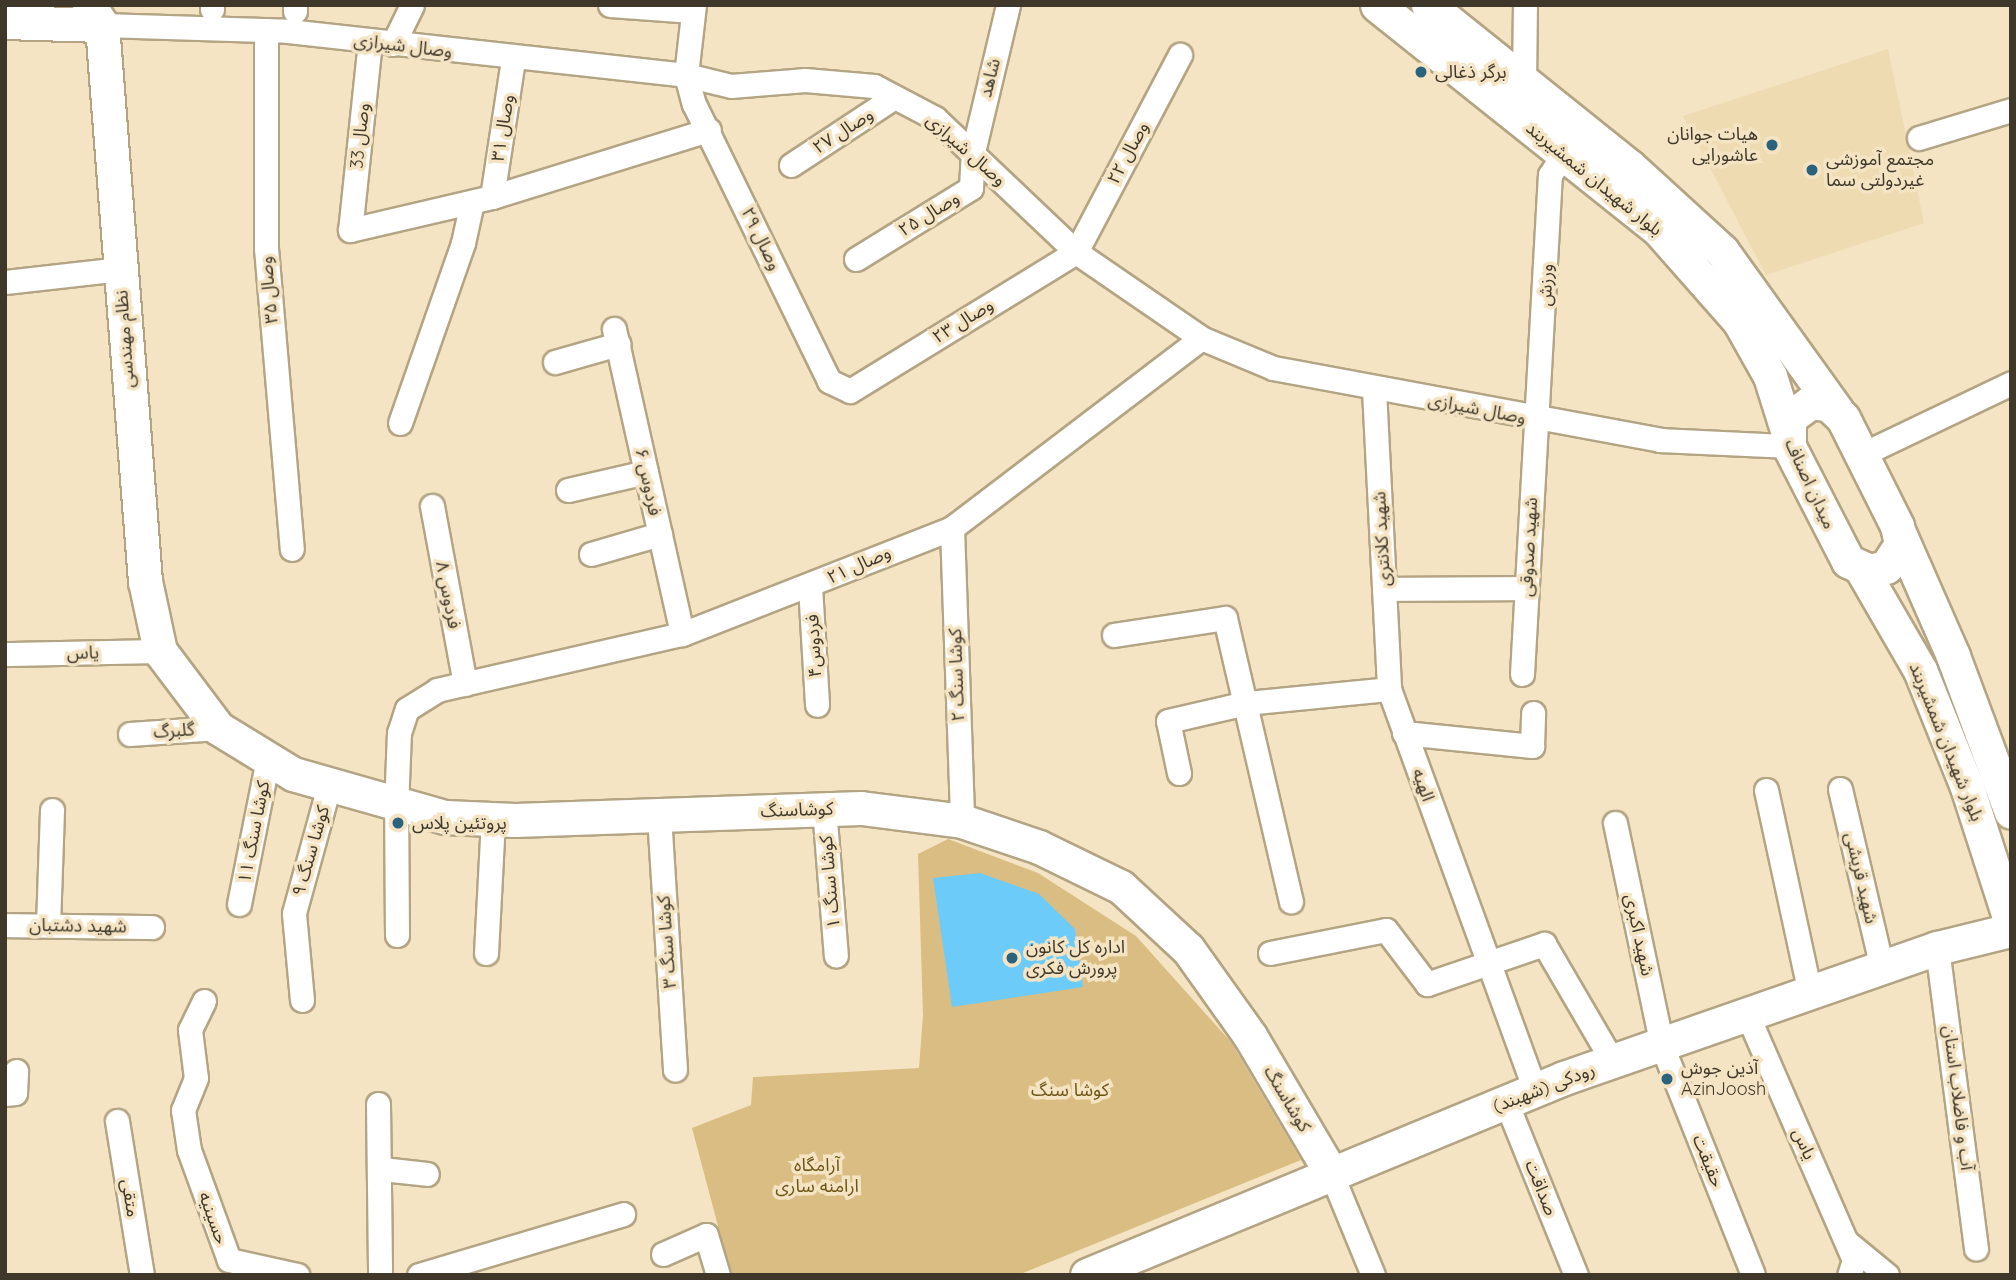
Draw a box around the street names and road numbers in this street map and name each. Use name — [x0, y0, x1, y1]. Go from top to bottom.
street label: وصال شیرازی — [353, 29, 453, 63]
street label: شاهد — [975, 56, 1005, 100]
street label: وصال ۳۱ — [487, 93, 519, 163]
street label: وصال 33 — [346, 102, 374, 170]
street label: وصال ۲۷ — [809, 104, 877, 158]
street label: وصال شیرازی — [922, 109, 1010, 191]
street label: بلوار شهیدان شمشیربند — [1521, 117, 1667, 241]
street label: وصال ۲۲ — [1103, 118, 1153, 188]
street label: وصال ۲۵ — [895, 187, 963, 241]
street label: وصال ۲۹ — [736, 204, 786, 274]
street label: وصال ۳۵ — [255, 255, 283, 325]
street label: ورزش — [1534, 263, 1558, 307]
street label: نظام مهندسی — [111, 289, 139, 389]
street label: وصال ۲۳ — [929, 294, 997, 348]
street label: وصال شیرازی — [1426, 389, 1528, 429]
street label: میدان اصناف — [1780, 436, 1840, 532]
street label: فردوس ۶ — [630, 446, 666, 518]
street label: شهید کلانتری — [1369, 491, 1395, 587]
street label: شهید صدوقی — [1516, 497, 1542, 597]
street label: وصال ۲۱ — [824, 541, 894, 589]
street label: فردوس ۸ — [431, 559, 465, 631]
street label: فردوس۴ — [802, 614, 826, 678]
street label: کوشا سنگ ۲ — [945, 628, 969, 722]
street label: یاس — [67, 642, 99, 664]
street label: بلوار شهیدان شمشیربند — [1904, 659, 1988, 825]
street label: گلبرگ — [153, 719, 195, 743]
street label: الهیه — [1407, 766, 1439, 804]
street label: ۱۱ کوشا سنگ — [234, 779, 274, 885]
street label: کوشاسنگ — [760, 798, 834, 822]
street label: کوشا سنگ ۹ — [288, 803, 334, 899]
street label: شهید قریشی — [1840, 830, 1882, 926]
street label: کوشا سنگ ۱ — [815, 835, 845, 929]
street label: شهید اکبری — [1620, 892, 1658, 978]
street label: کوشا سنگ ۳ — [653, 895, 681, 989]
street label: شهید دشتبان — [29, 914, 127, 938]
street label: آب و فاضلاب استان — [1938, 1024, 1978, 1172]
street label: رودکی (شهبند) — [1490, 1059, 1598, 1117]
street label: کوشاسنگ — [1259, 1062, 1315, 1136]
street label: یاس — [1788, 1125, 1820, 1163]
street label: حقیقت — [1688, 1132, 1728, 1190]
street label: صداقت — [1520, 1157, 1562, 1219]
street label: متقی — [116, 1177, 144, 1219]
street label: حسینیه — [194, 1189, 232, 1247]

